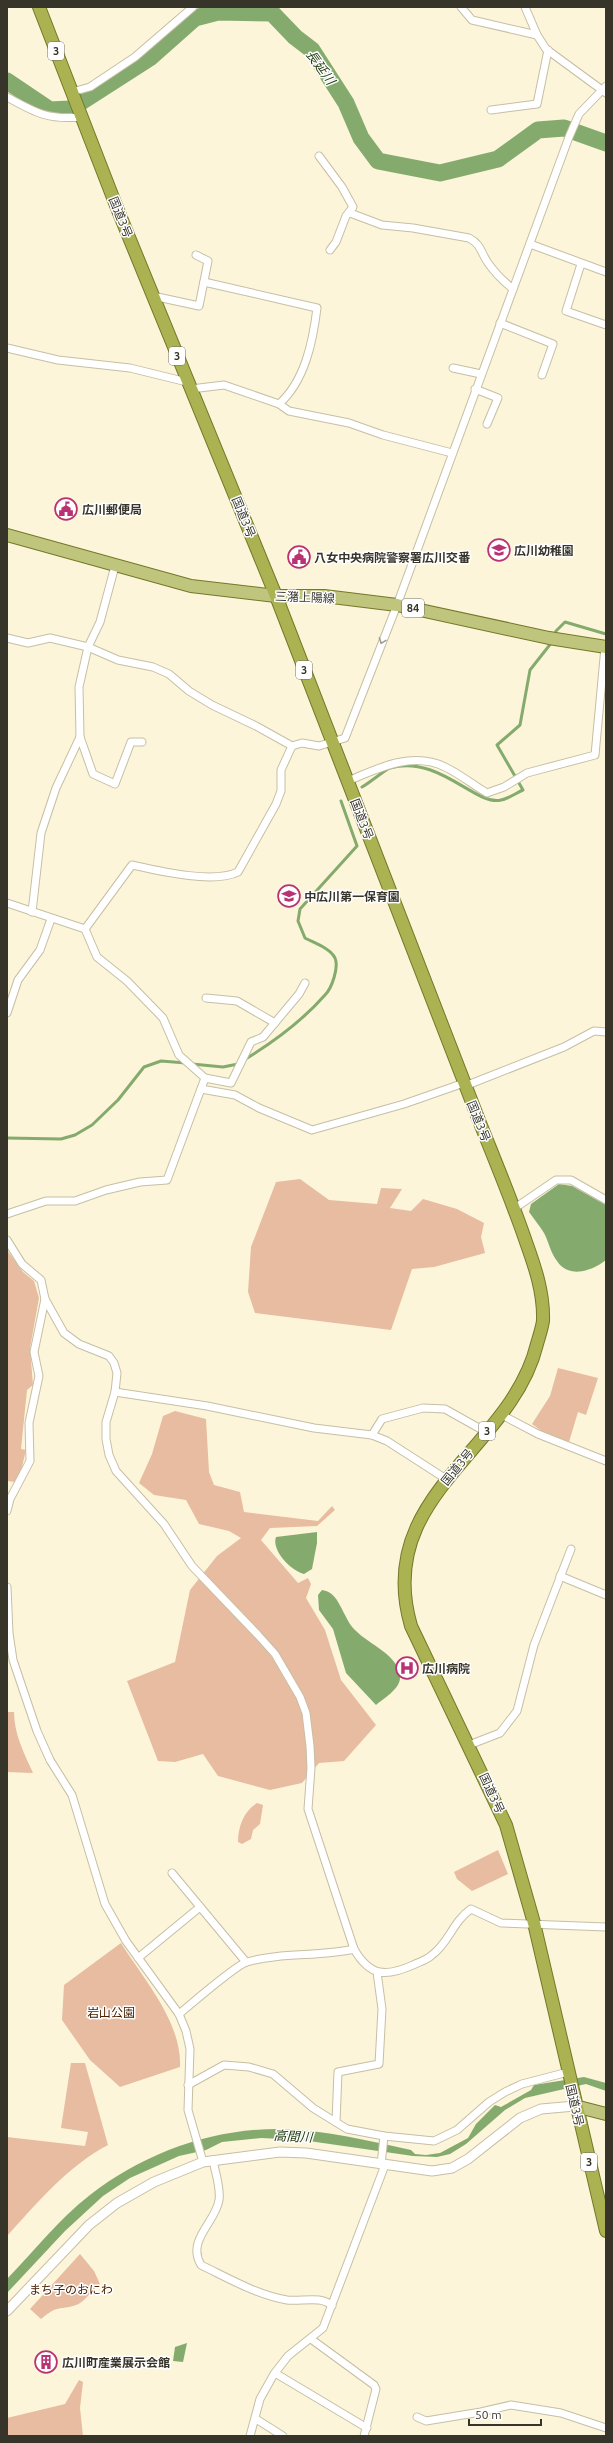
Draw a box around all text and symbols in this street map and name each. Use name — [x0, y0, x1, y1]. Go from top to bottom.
road number: 3 — [48, 42, 64, 60]
water label: 長延川 — [304, 47, 339, 89]
street label: 国道3号 — [107, 195, 135, 239]
road number: 3 — [169, 347, 185, 365]
street label: 国道3号 — [230, 495, 258, 539]
public building icon: 広川郵便局 — [53, 496, 79, 522]
place label: 広川郵便局 — [82, 503, 142, 516]
school or university icon: 広川幼稚園 — [486, 537, 512, 563]
public building icon: 八女中央病院警察署広川交番 — [286, 544, 312, 570]
place label: 広川幼稚園 — [514, 544, 574, 557]
place label: 八女中央病院警察署広川交番 — [314, 551, 471, 564]
street label: 三潴上陽線 — [275, 589, 335, 605]
road number: 84 — [402, 599, 424, 617]
one-way arrow — [379, 638, 387, 645]
road number: 3 — [296, 661, 312, 679]
street label: 国道3号 — [348, 797, 376, 841]
school or university icon: 中広川第一保育園 — [276, 883, 302, 909]
place label: 中広川第一保育園 — [304, 890, 400, 903]
street label: 国道3号 — [465, 1099, 493, 1143]
road number: 3 — [479, 1422, 495, 1440]
street label: 国道3号 — [438, 1446, 476, 1488]
hospital icon: 広川病院 — [394, 1655, 420, 1681]
place label: 広川病院 — [422, 1662, 470, 1675]
street label: 国道3号 — [477, 1771, 507, 1815]
park label: 岩山公園 — [87, 2006, 135, 2019]
street label: 国道3号 — [564, 2083, 586, 2127]
water label: 高間川 — [273, 2128, 315, 2144]
road number: 3 — [581, 2153, 597, 2171]
park label: まち子のおにわ — [29, 2283, 113, 2296]
building icon: 広川町産業展示会館 — [33, 2349, 59, 2375]
place label: 広川町産業展示会館 — [62, 2356, 170, 2369]
scale bar — [469, 2401, 541, 2427]
text: 50 m — [475, 2408, 502, 2421]

